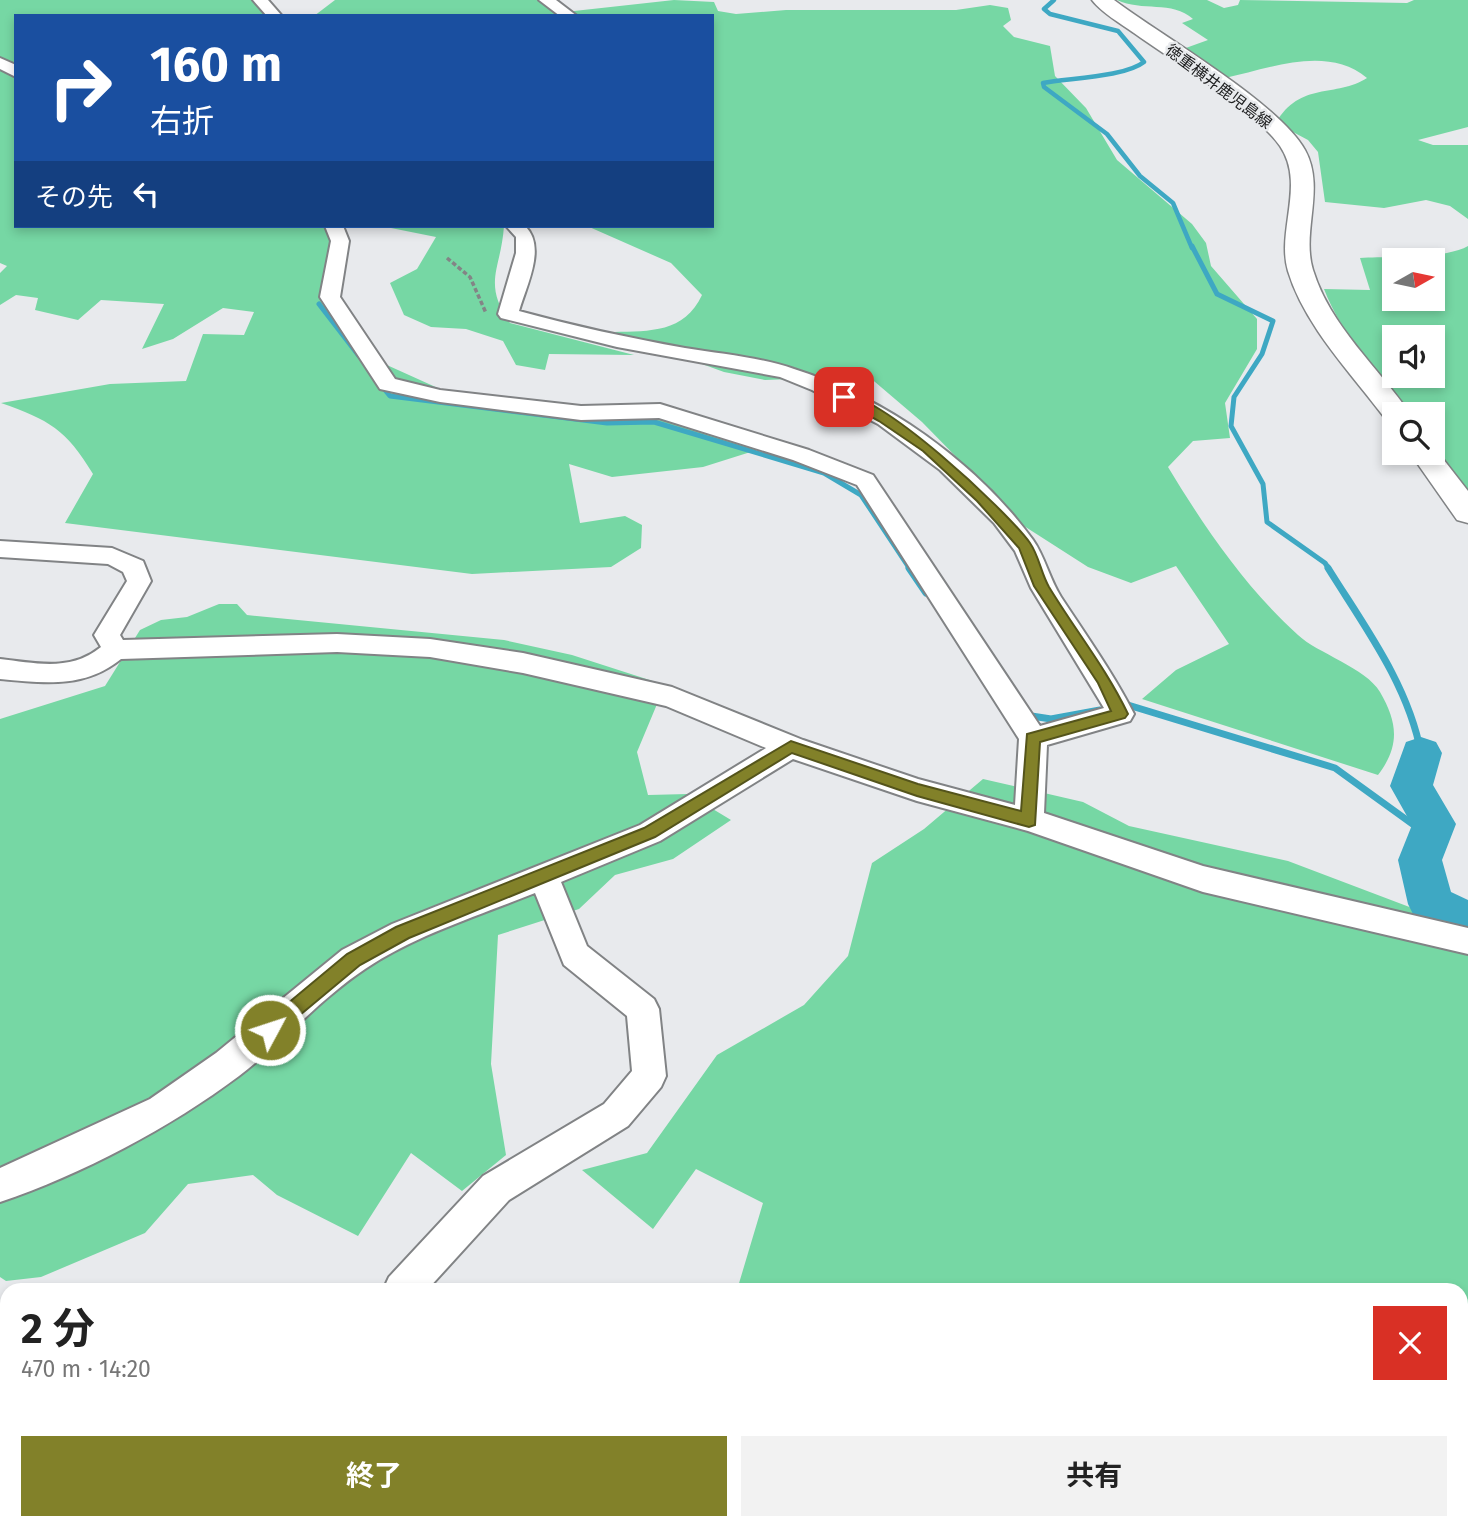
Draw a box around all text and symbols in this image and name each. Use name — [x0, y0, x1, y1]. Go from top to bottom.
text: 160 m — [150, 35, 282, 94]
street label: 徳重横井鹿児島線 — [1162, 40, 1276, 133]
icon: right — [35, 42, 126, 133]
text: 右折 — [150, 102, 214, 140]
icon: left — [127, 175, 165, 213]
text: その先 — [35, 182, 113, 213]
north arrow — [1382, 248, 1446, 312]
map controls — [1382, 248, 1445, 465]
button: sound — [1382, 325, 1445, 388]
pin — [814, 367, 874, 427]
icon: arrive — [825, 378, 863, 416]
button: search — [1382, 402, 1445, 465]
position arrow — [233, 993, 307, 1067]
text: 2 分 — [21, 1304, 95, 1354]
button: close — [1373, 1306, 1447, 1380]
text: 470 m · 14:20 — [21, 1355, 151, 1383]
button: 終了 — [21, 1436, 727, 1516]
button: 共有 — [741, 1436, 1447, 1516]

